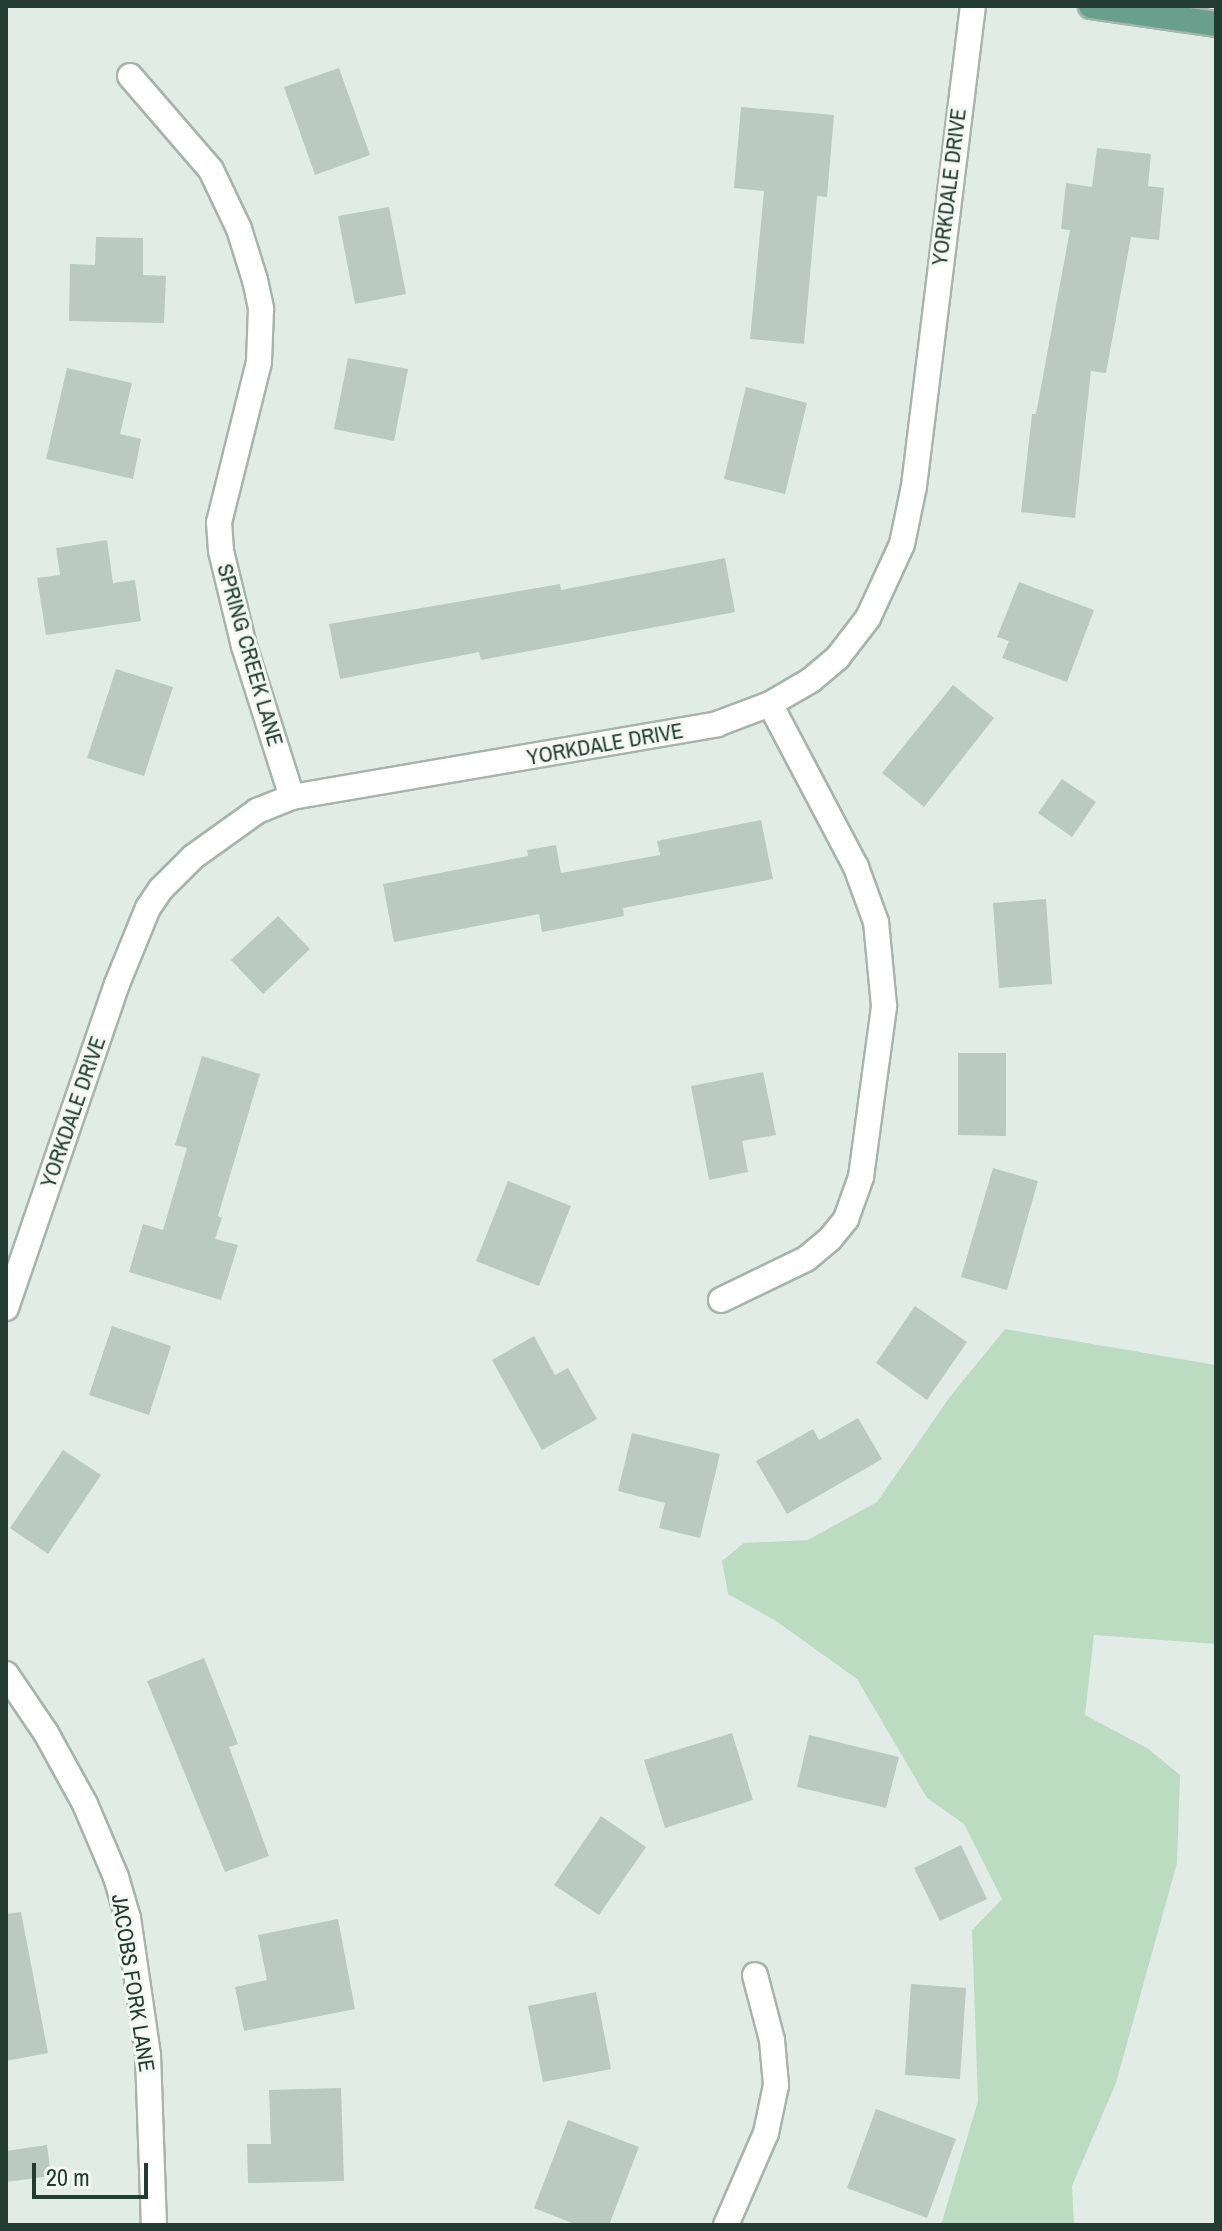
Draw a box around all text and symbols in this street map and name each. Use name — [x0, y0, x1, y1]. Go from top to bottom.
street label: YORKDALE DRIVE — [926, 107, 972, 267]
street label: SPRING CREEK LANE — [211, 561, 289, 749]
street label: YORKDALE DRIVE — [525, 717, 685, 771]
street label: YORKDALE DRIVE — [35, 1033, 111, 1191]
street label: JACOBS FORK LANE — [106, 1892, 160, 2074]
scale bar — [36, 2147, 152, 2197]
text: 20 m — [46, 2161, 90, 2193]

